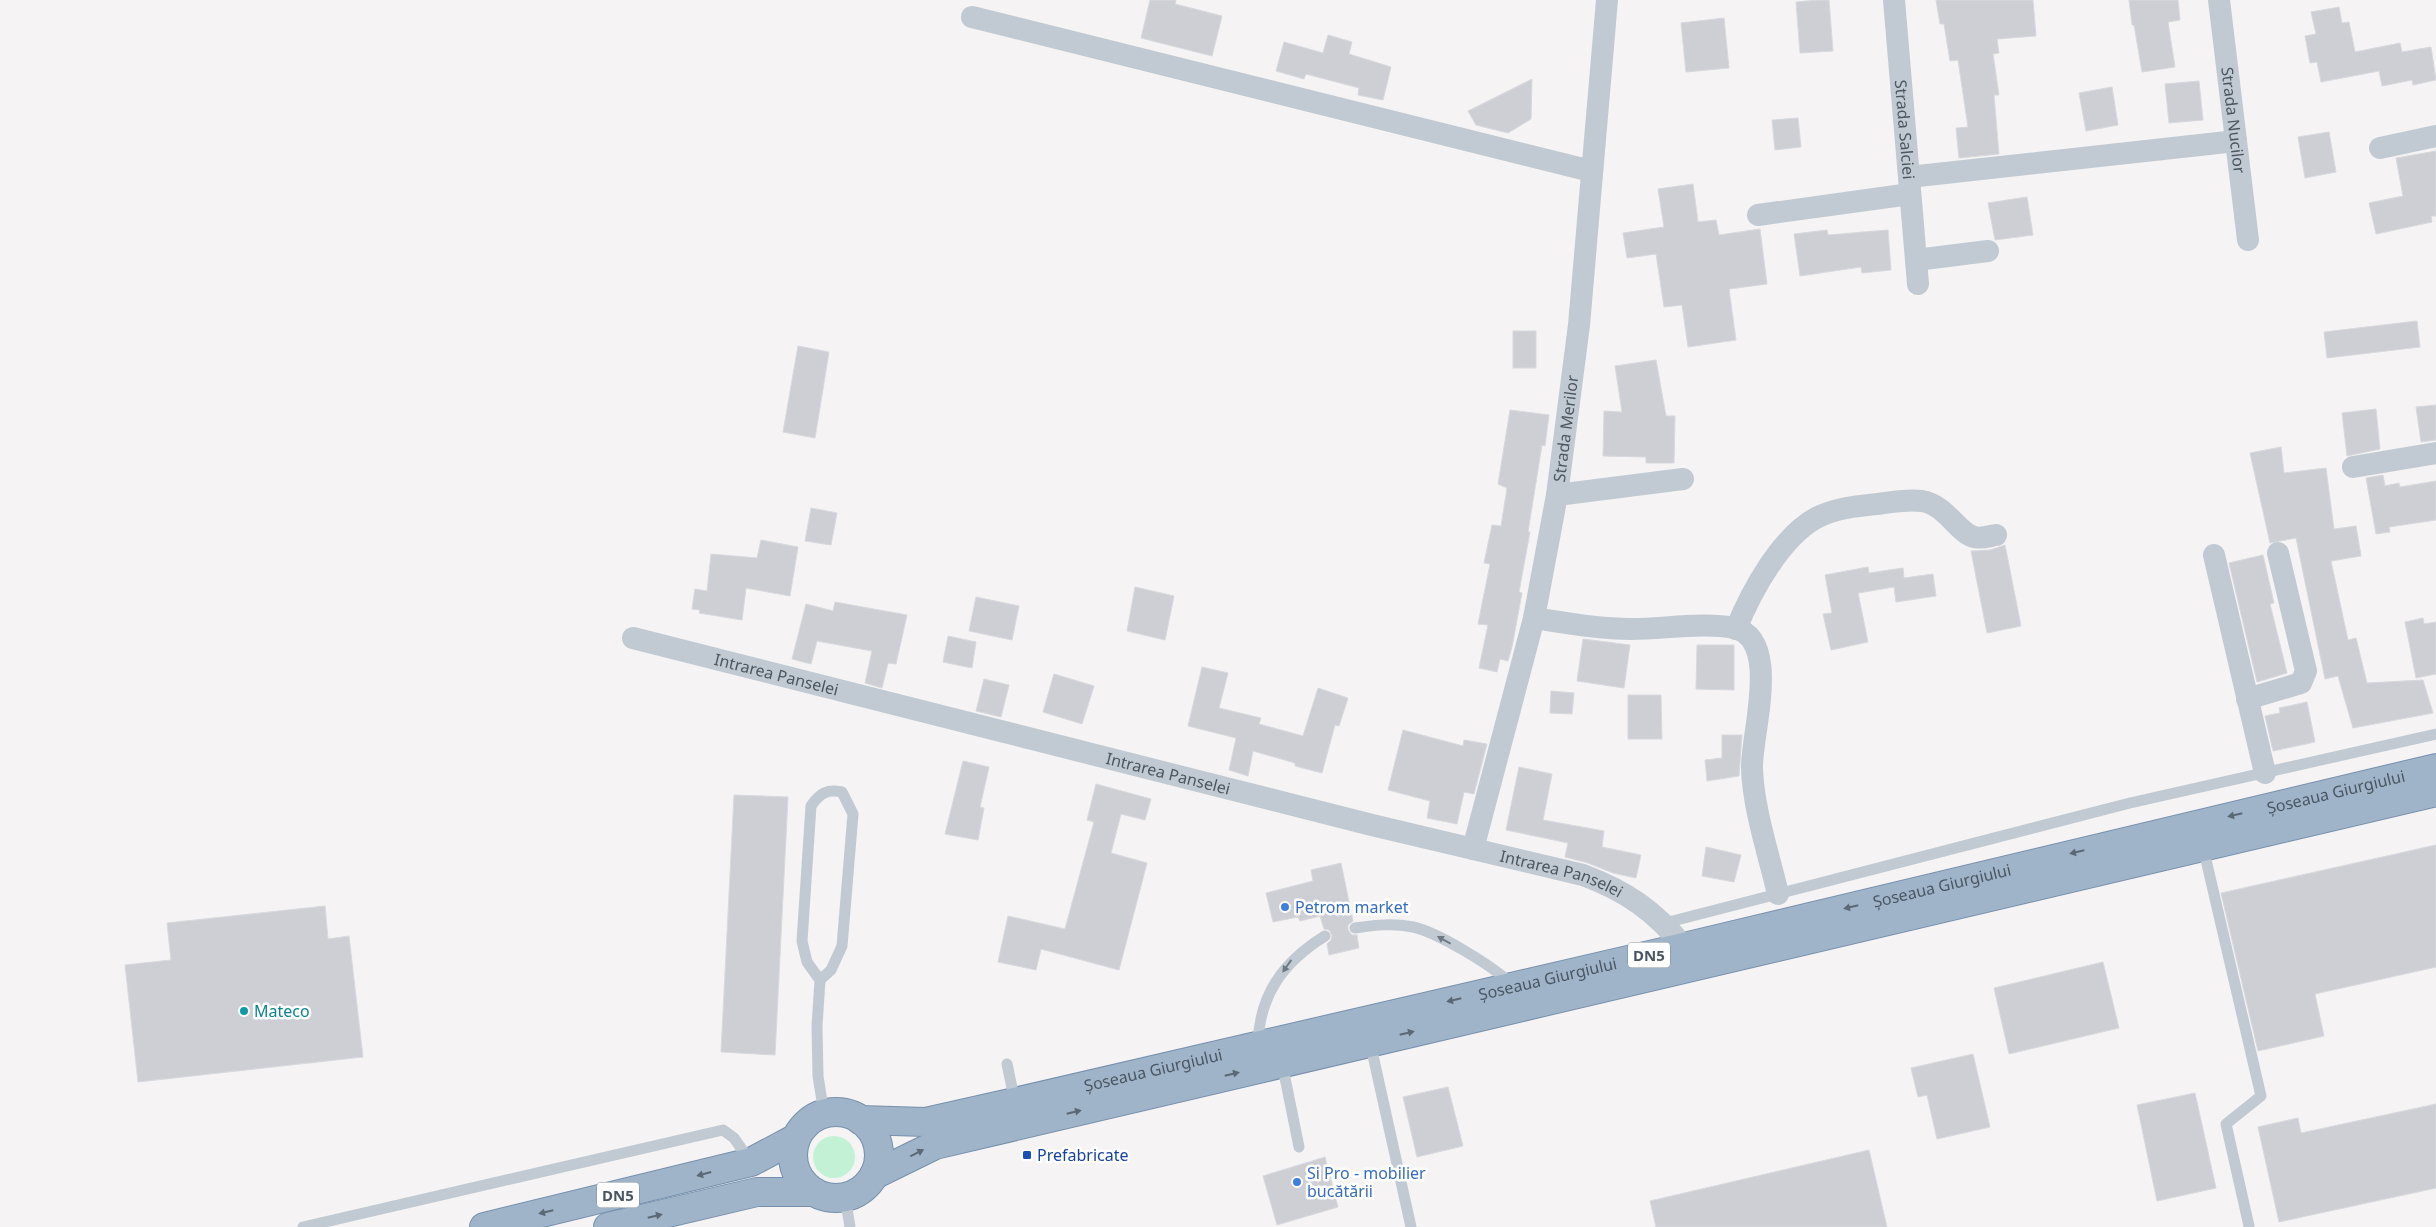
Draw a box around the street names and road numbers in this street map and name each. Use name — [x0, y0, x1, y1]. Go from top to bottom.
street label: Strada Nucilor — [2216, 66, 2251, 175]
street label: Strada Salciei — [1890, 79, 1920, 180]
street label: Strada Merilor — [1548, 373, 1583, 483]
street label: Intrarea Panselei — [712, 648, 841, 701]
street label: Intrarea Panselei — [1104, 747, 1233, 800]
street label: Șoseaua Giurgiului — [2264, 765, 2407, 819]
street label: Intrarea Panselei — [1498, 845, 1627, 902]
street label: Șoseaua Giurgiului — [1870, 859, 2013, 913]
road number: DN5 — [1628, 942, 1670, 968]
street label: Șoseaua Giurgiului — [1476, 952, 1619, 1005]
street label: Șoseaua Giurgiului — [1082, 1043, 1224, 1097]
road number: DN5 — [597, 1182, 639, 1208]

